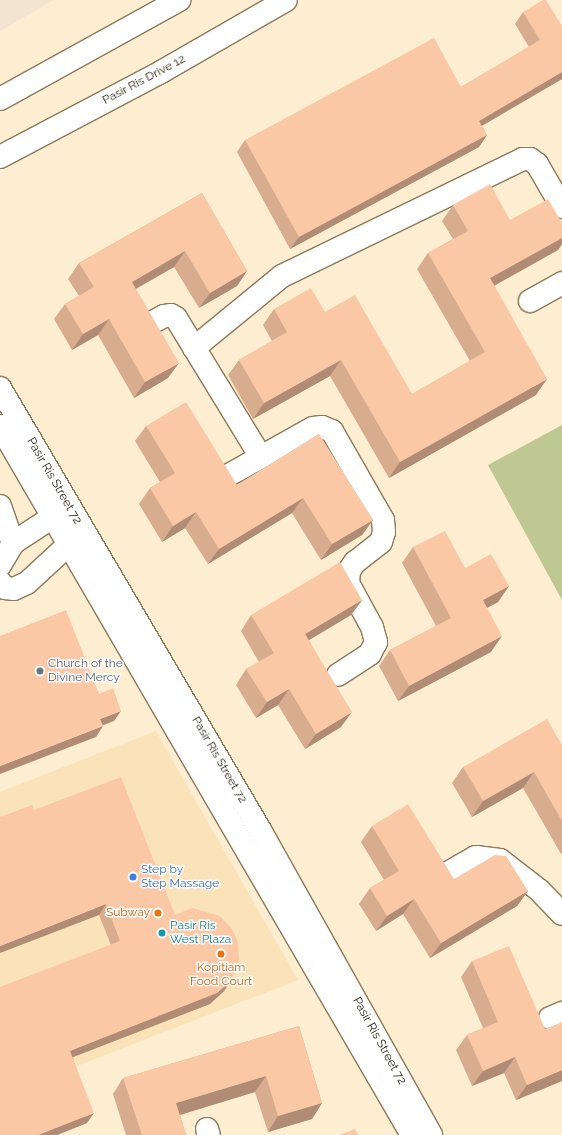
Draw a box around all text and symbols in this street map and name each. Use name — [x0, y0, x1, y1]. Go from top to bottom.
street label: Pasir Ris Drive 12 — [100, 52, 188, 108]
street label: Pasir Ris Street 72 — [23, 435, 85, 527]
place label: Church of the Divine Mercy — [48, 657, 123, 685]
marker: Church of the Divine Mercy — [35, 666, 45, 676]
street label: Pasir Ris Street 72 — [188, 714, 250, 806]
place label: Step by Step Massage — [141, 863, 219, 891]
marker: Step by Step Massage — [128, 872, 138, 882]
place label: Subway — [106, 906, 150, 920]
marker: Subway — [153, 908, 163, 918]
place label: Pasir Ris West Plaza — [170, 919, 231, 947]
marker: Pasir Ris West Plaza — [157, 928, 167, 938]
marker: Kopitiam Food Court — [216, 949, 226, 959]
place label: Kopitiam Food Court — [190, 961, 252, 989]
street label: Pasir Ris Street 72 — [349, 995, 409, 1087]

